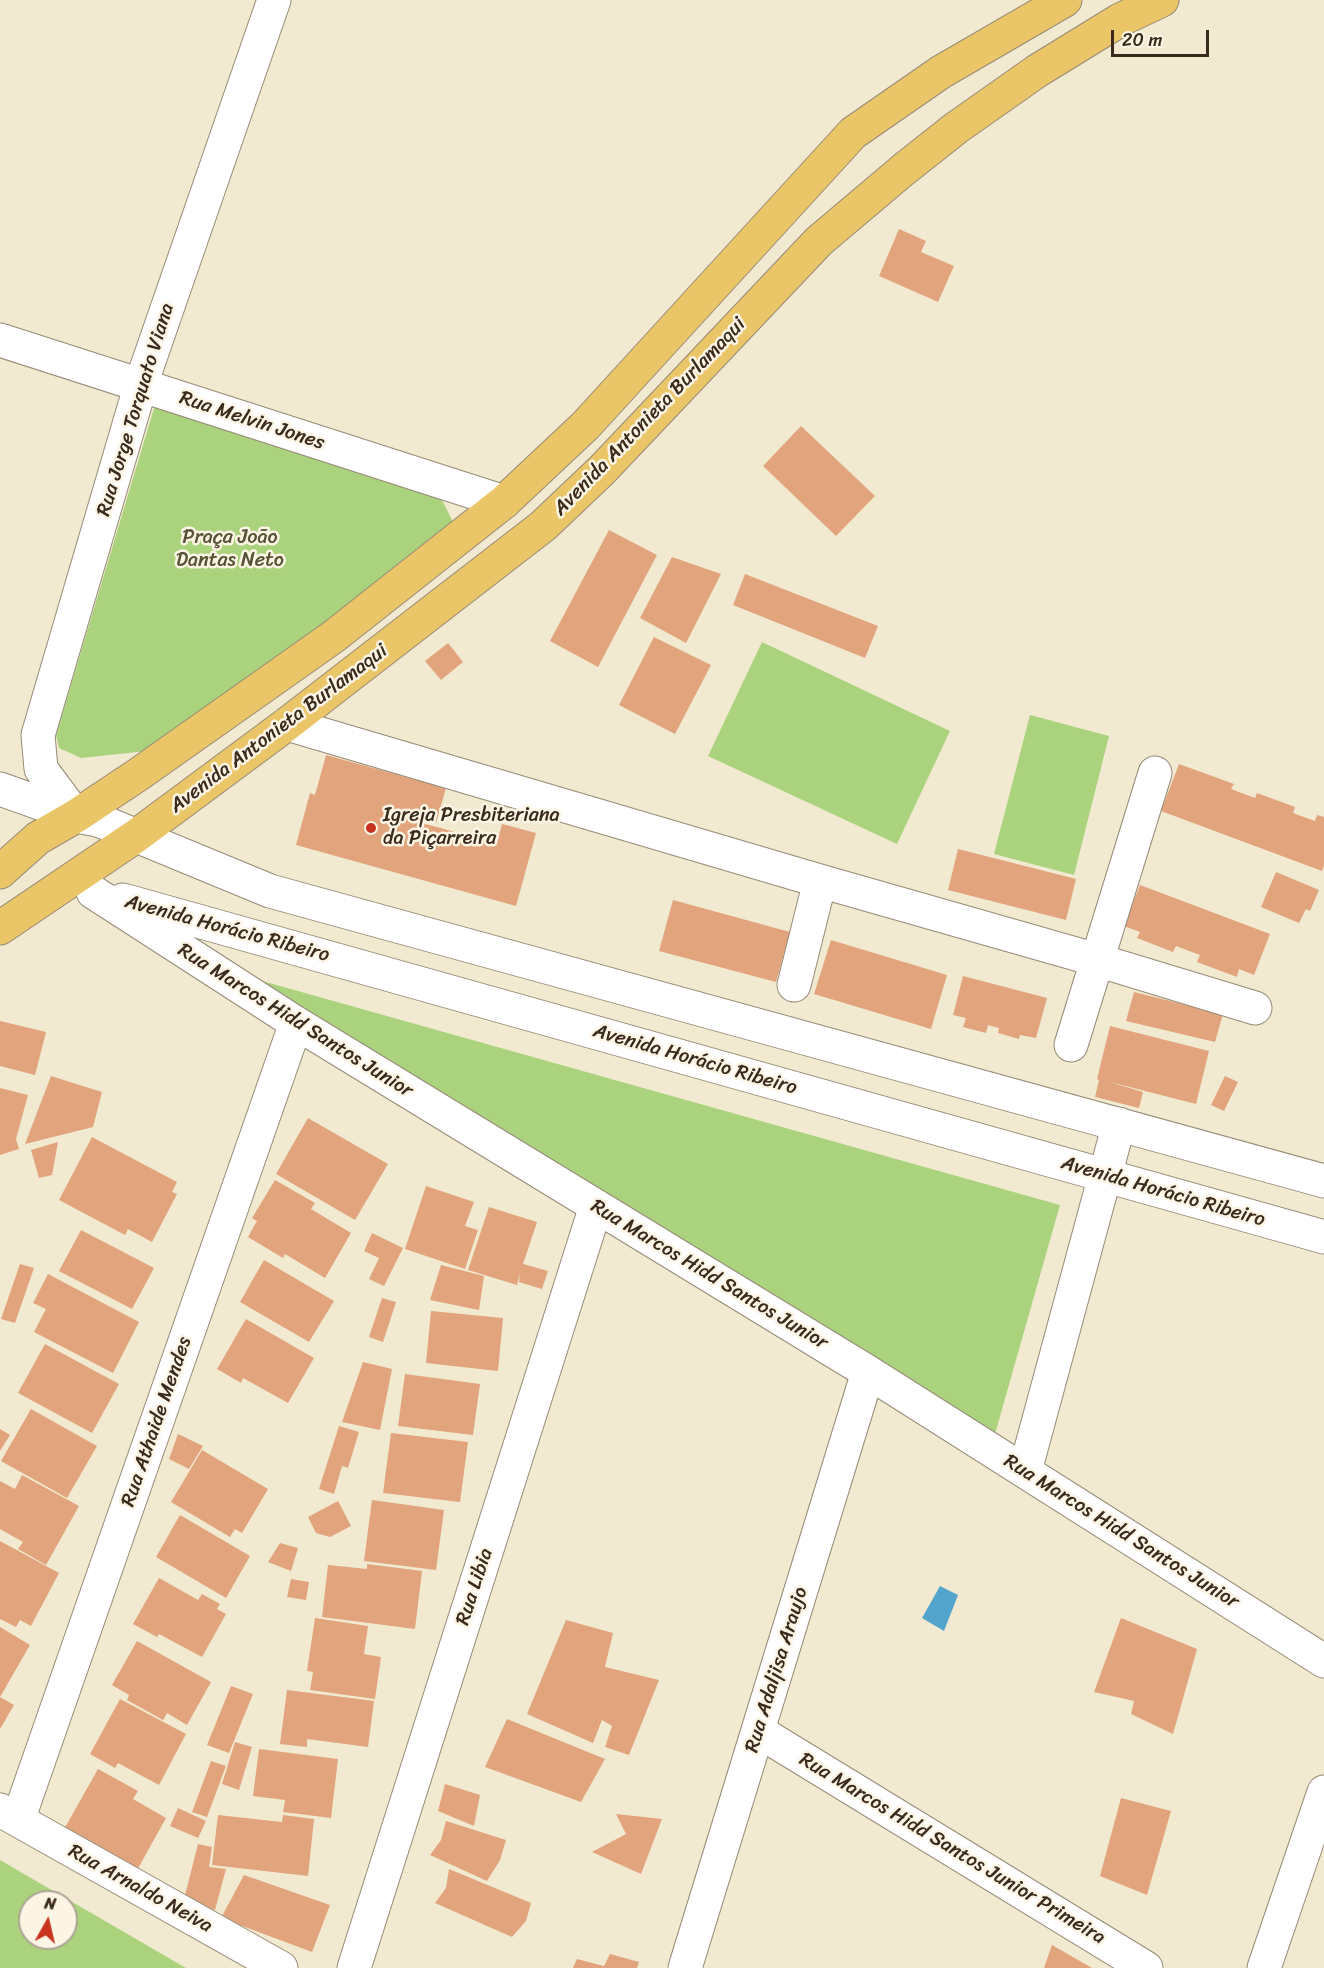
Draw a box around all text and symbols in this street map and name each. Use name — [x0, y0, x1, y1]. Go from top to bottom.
scale bar — [1114, 18, 1212, 56]
text: 20 m — [1122, 24, 1162, 56]
street label: Rua Jorge Torquato Viana — [92, 301, 180, 519]
street label: Avenida Antonieta Burlamaqui — [549, 313, 751, 521]
street label: Rua Melvin Jones — [176, 386, 328, 456]
park label: Praça João Dantas Neto — [176, 526, 284, 573]
street label: Avenida Antonieta Burlamaqui — [165, 639, 393, 819]
place label: Igreja Presbiteriana da Piçarreira — [383, 804, 560, 851]
marker: Igreja Presbiteriana da Piçarreira — [364, 821, 378, 835]
street label: Avenida Horácio Ribeiro — [122, 890, 332, 968]
street label: Rua Marcos Hidd Santos Junior — [173, 939, 417, 1103]
street label: Avenida Horácio Ribeiro — [590, 1019, 800, 1101]
street label: Avenida Horácio Ribeiro — [1058, 1151, 1268, 1233]
street label: Rua Marcos Hidd Santos Junior — [586, 1195, 832, 1355]
street label: Rua Athaide Mendes — [117, 1334, 197, 1510]
street label: Rua Marcos Hidd Santos Junior — [999, 1450, 1243, 1614]
street label: Rua Libia — [451, 1546, 499, 1628]
street label: Rua Adaljisa Araujo — [740, 1584, 814, 1756]
street label: Rua Marcos Hidd Santos Junior Primeira — [795, 1748, 1109, 1950]
street label: Rua Arnaldo Neiva — [64, 1840, 216, 1938]
text: N — [43, 1889, 58, 1919]
north arrow — [18, 1890, 78, 1950]

